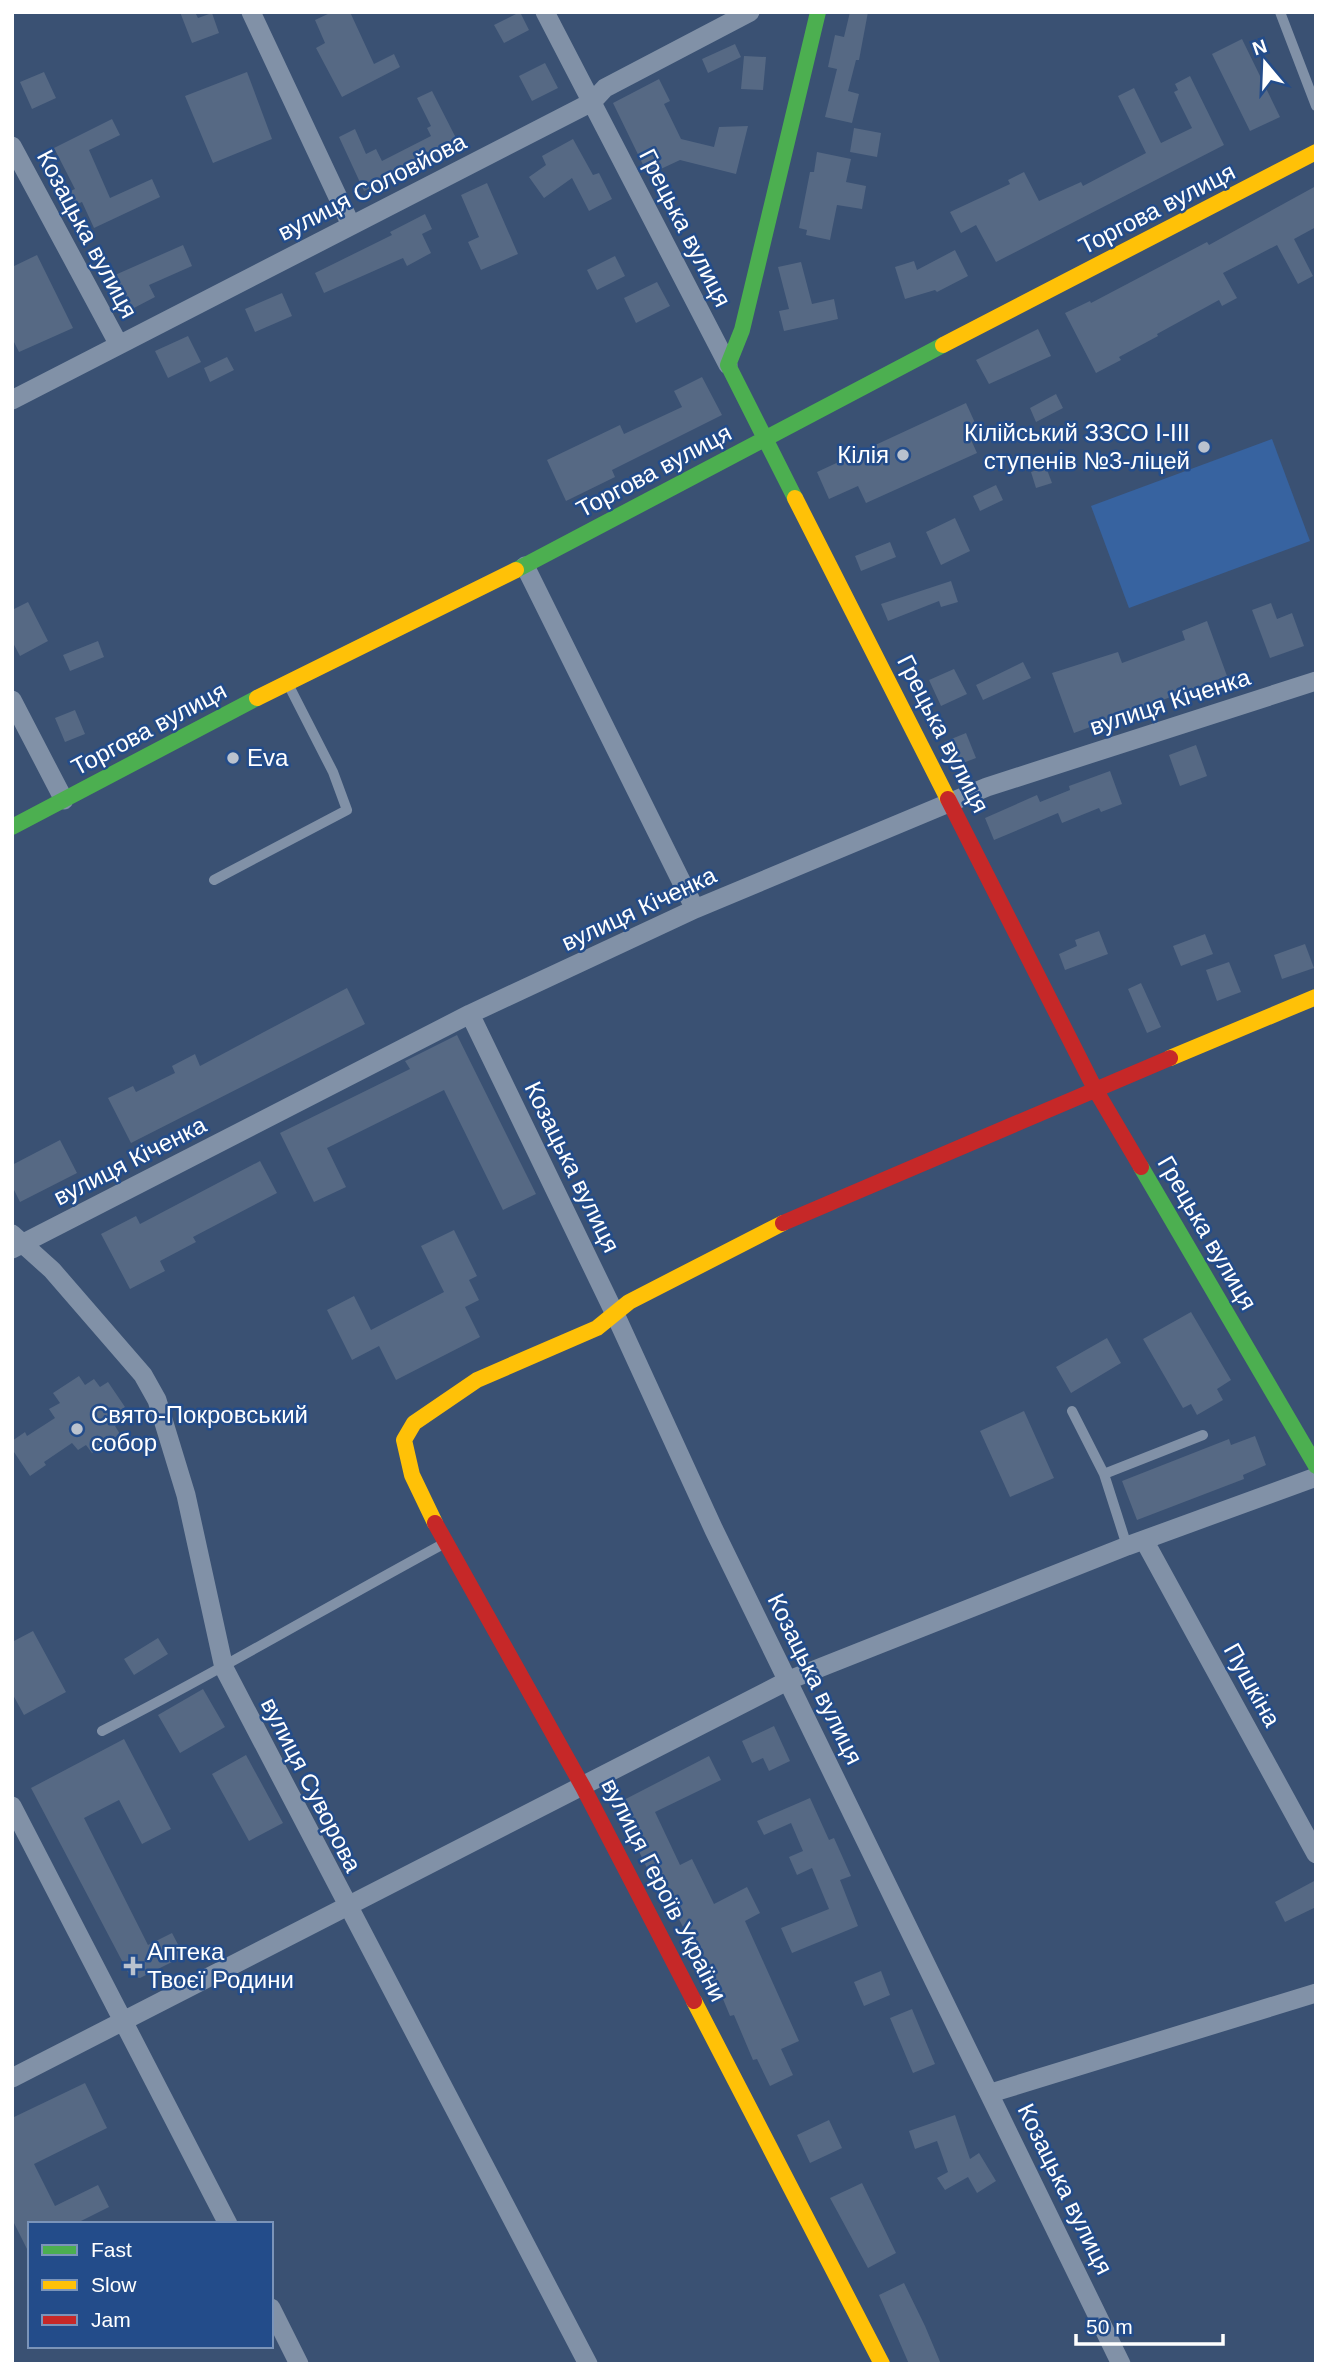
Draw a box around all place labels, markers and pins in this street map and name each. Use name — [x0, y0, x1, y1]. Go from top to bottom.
place label: Кілійський ЗЗСО І-ІІІ ступенів №3-ліцей — [964, 419, 1190, 474]
marker: Кілійський ЗЗСО І-ІІІ ступенів №3-ліцей — [1196, 439, 1212, 455]
place label: Кілія — [837, 441, 889, 468]
marker: Кілія — [895, 447, 911, 463]
place label: Eva — [247, 744, 289, 771]
marker: Eva — [225, 750, 241, 766]
place label: Свято-Покровський собор — [91, 1401, 308, 1456]
marker: Свято-Покровський собор — [69, 1421, 85, 1437]
place label: Аптека Твоєї Родини — [147, 1938, 294, 1993]
marker: Аптека Твоєї Родини — [125, 1958, 141, 1974]

